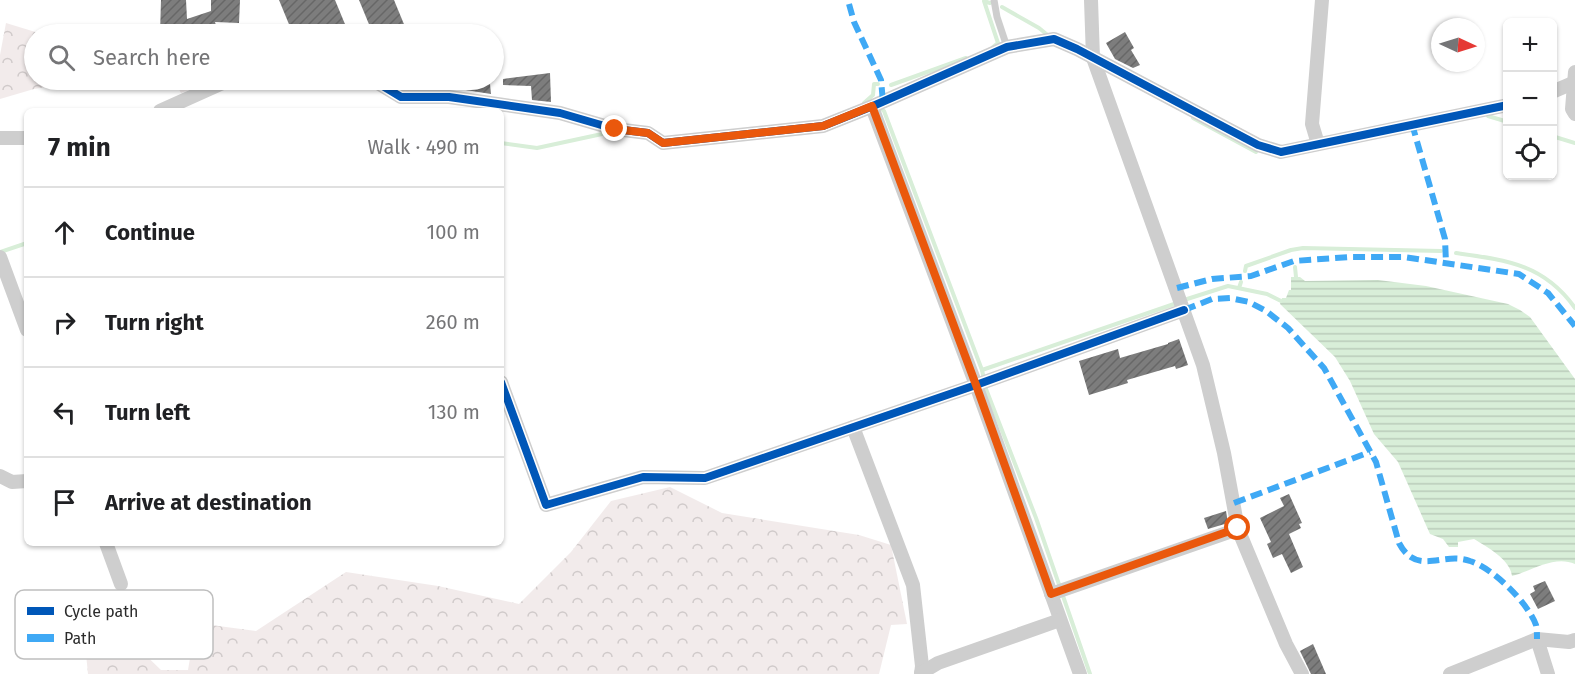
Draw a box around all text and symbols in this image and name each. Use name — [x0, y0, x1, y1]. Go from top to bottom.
north arrow — [1431, 18, 1485, 72]
map controls — [1503, 18, 1557, 180]
button: + — [1503, 18, 1557, 72]
search box — [24, 24, 504, 90]
icon: search — [45, 41, 78, 74]
text: Search here — [93, 44, 211, 71]
button: − — [1503, 72, 1557, 126]
route end — [601, 115, 627, 141]
button: locate — [1503, 126, 1557, 180]
text: 7 min — [48, 132, 111, 163]
text: Walk · 490 m — [368, 135, 480, 159]
icon: ahead — [48, 216, 81, 249]
text: Continue — [105, 219, 195, 246]
text: 100 m — [427, 220, 480, 244]
icon: right — [48, 306, 81, 339]
text: Turn right — [105, 309, 204, 336]
text: 260 m — [426, 310, 480, 334]
icon: left — [48, 396, 81, 429]
text: Turn left — [105, 399, 190, 426]
text: 130 m — [428, 400, 480, 424]
icon: arrive — [48, 486, 81, 519]
text: Arrive at destination — [105, 489, 312, 516]
route start — [1224, 514, 1250, 540]
legend — [15, 590, 213, 659]
text: Cycle path — [64, 602, 138, 621]
text: Path — [64, 629, 96, 648]

